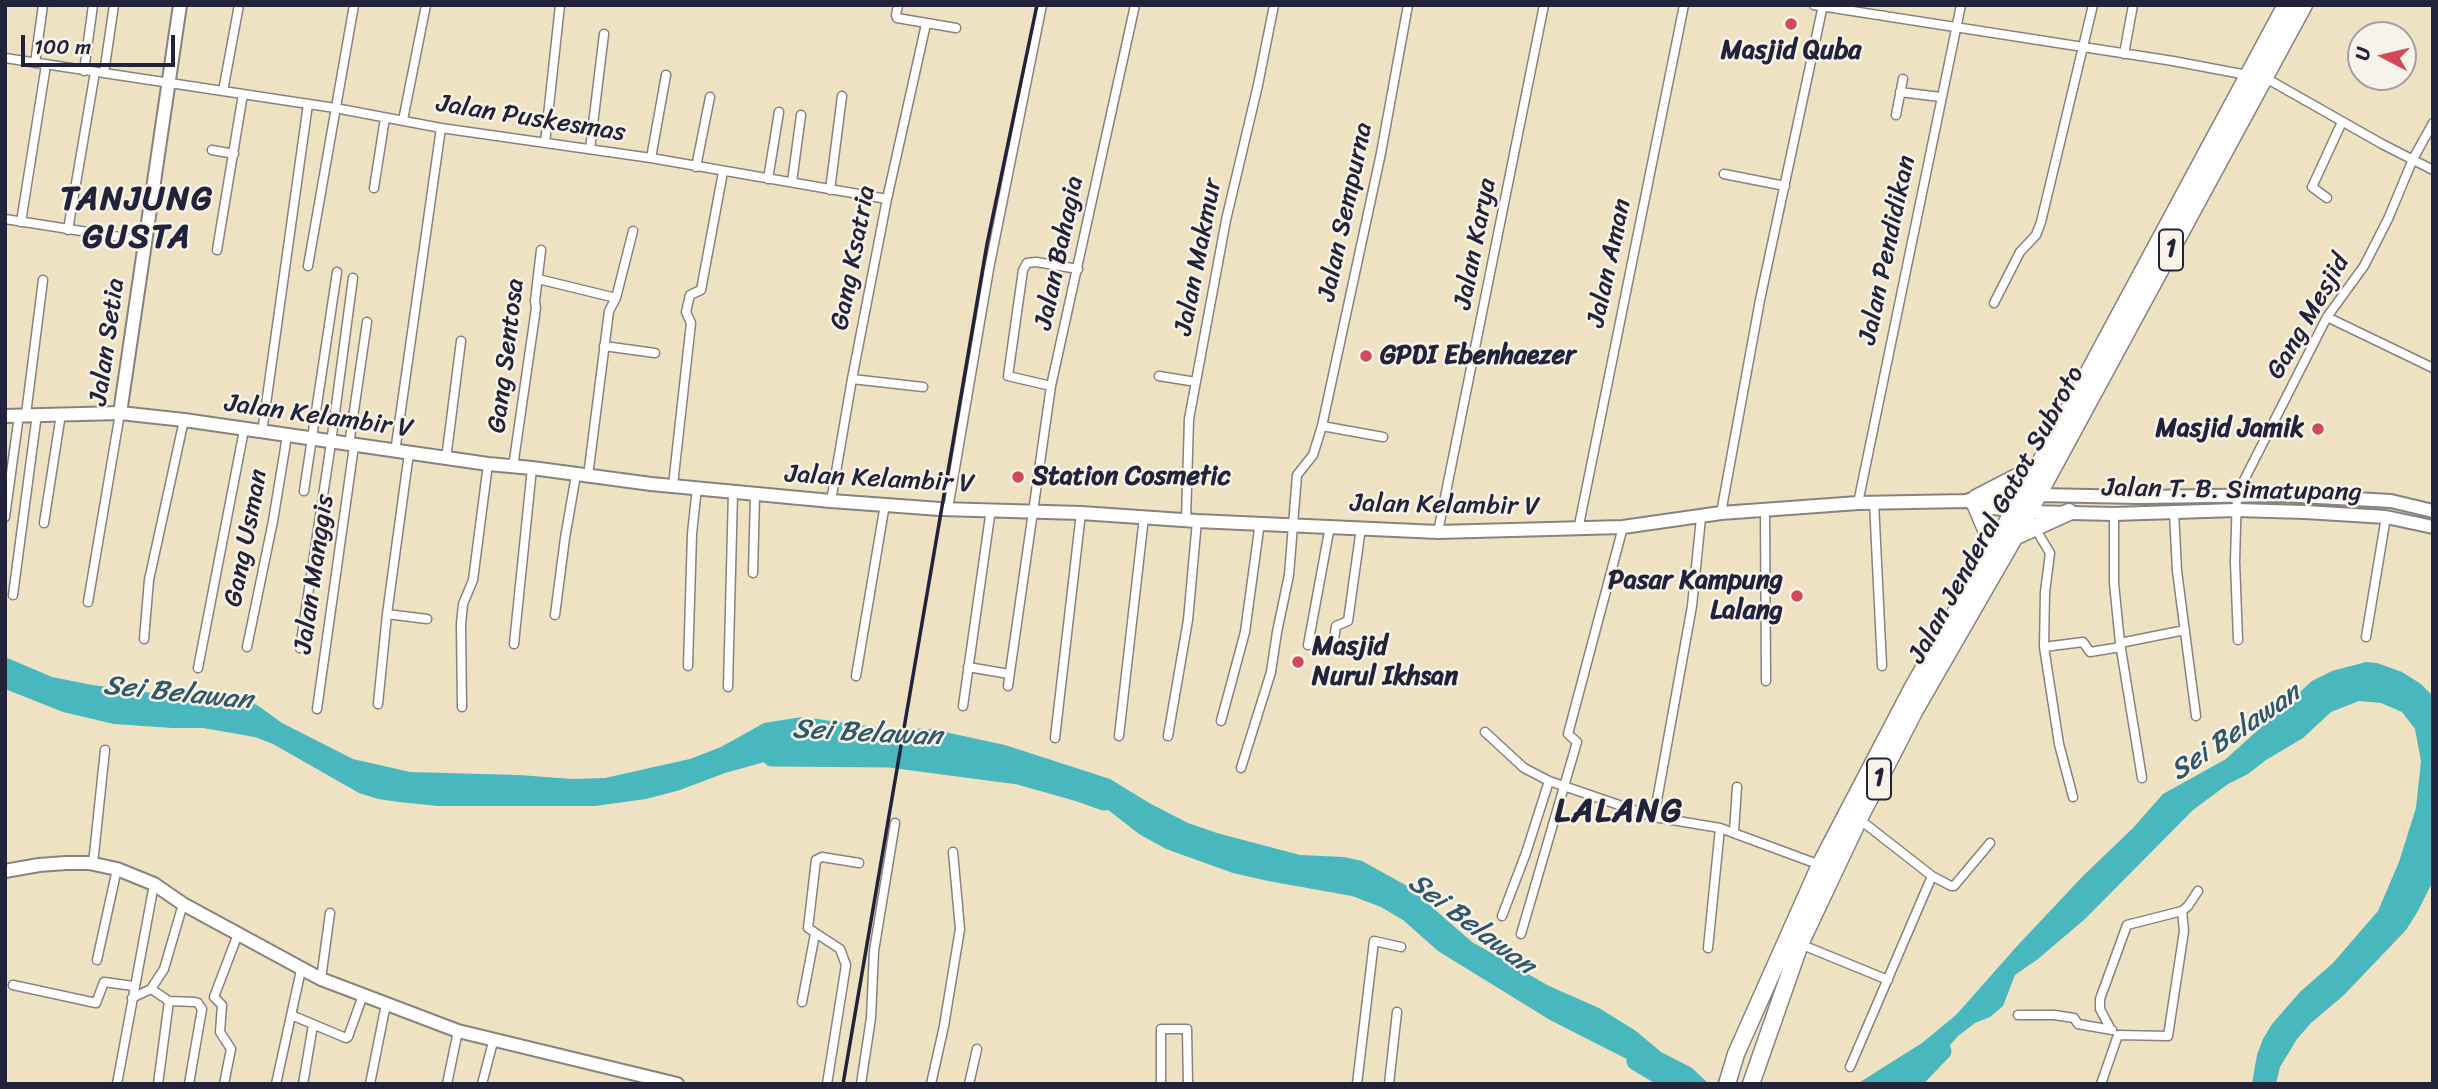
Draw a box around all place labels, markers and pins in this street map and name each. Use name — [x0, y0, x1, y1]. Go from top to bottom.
marker: Masjid Quba — [1783, 16, 1799, 32]
place label: Masjid Quba — [1721, 35, 1861, 67]
place label: GPDI Ebenhaezer — [1380, 340, 1576, 372]
marker: GPDI Ebenhaezer — [1358, 348, 1374, 364]
place label: Masjid Jamik — [2155, 413, 2304, 445]
marker: Masjid Jamik — [2310, 421, 2326, 437]
place label: Station Cosmetic — [1032, 461, 1230, 493]
marker: Station Cosmetic — [1010, 469, 1026, 485]
place label: Pasar Kampung Lalang — [1608, 565, 1783, 626]
marker: Pasar Kampung Lalang — [1789, 588, 1805, 604]
place label: Masjid Nurul Ikhsan — [1312, 631, 1458, 692]
marker: Masjid Nurul Ikhsan — [1290, 654, 1306, 670]

